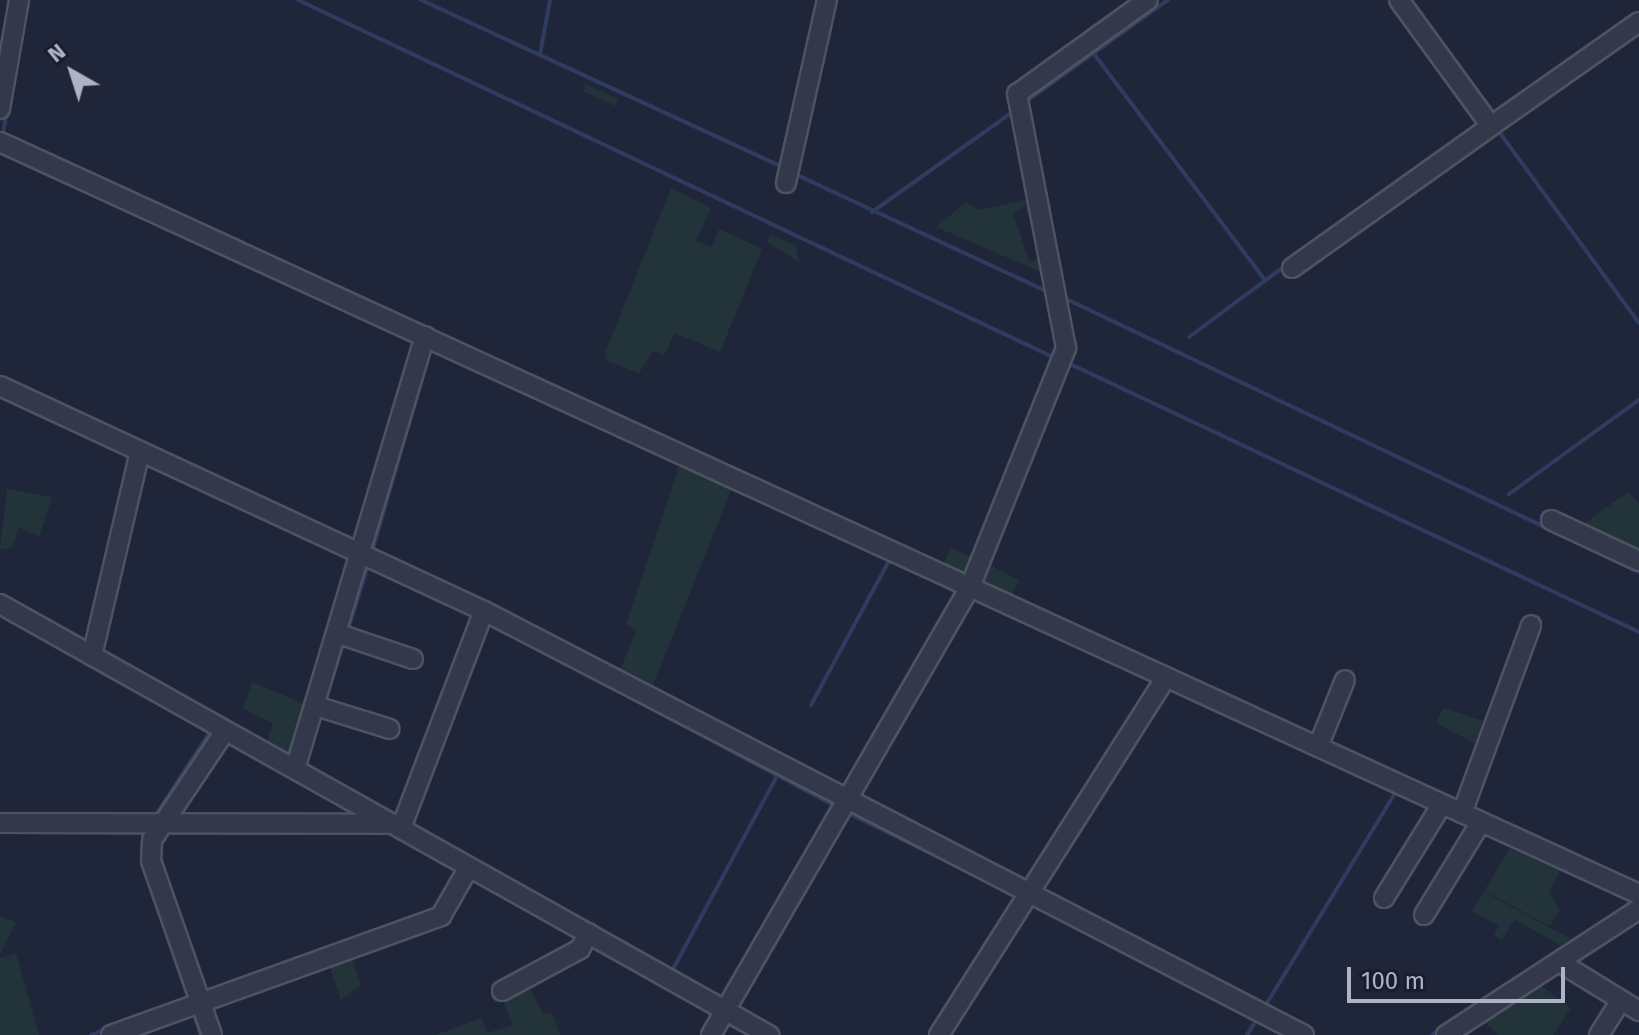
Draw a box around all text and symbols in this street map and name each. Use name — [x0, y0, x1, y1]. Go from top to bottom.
north arrow — [32, 32, 112, 112]
text: N — [42, 38, 71, 68]
scale bar — [1351, 951, 1569, 1001]
text: 100 m — [1361, 967, 1425, 995]

